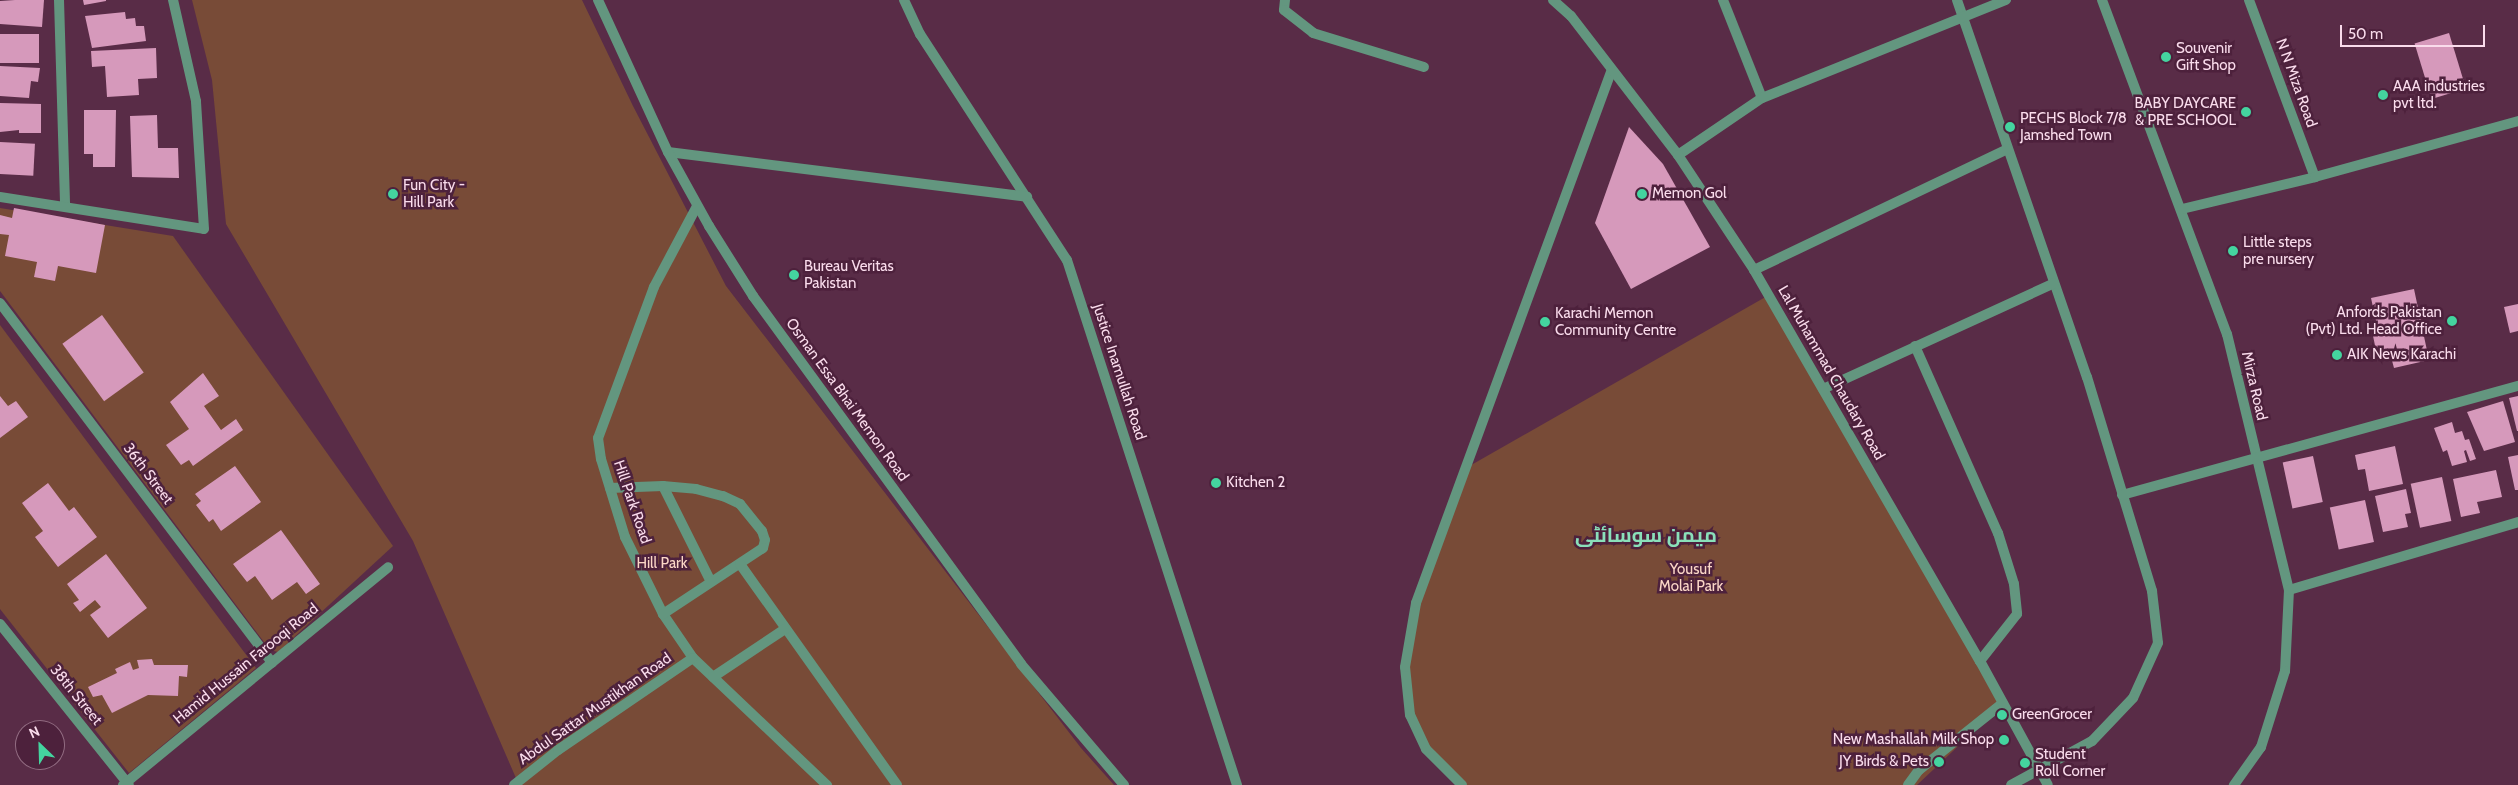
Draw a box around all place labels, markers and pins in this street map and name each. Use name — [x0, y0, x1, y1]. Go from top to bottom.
place label: Souvenir Gift Shop — [2176, 39, 2236, 74]
marker: Souvenir Gift Shop — [2160, 51, 2172, 63]
place label: AAA industries pvt ltd. — [2393, 77, 2485, 112]
marker: AAA industries pvt ltd. — [2377, 89, 2389, 101]
place label: BABY DAYCARE & PRE SCHOOL — [2134, 94, 2236, 129]
marker: BABY DAYCARE & PRE SCHOOL — [2240, 106, 2252, 118]
place label: PECHS Block 7/8 Jamshed Town — [2020, 109, 2127, 144]
marker: PECHS Block 7/8 Jamshed Town — [2004, 121, 2016, 133]
place label: Fun City - Hill Park — [403, 176, 465, 211]
place label: Memon Gol — [1652, 185, 1727, 203]
marker: Fun City - Hill Park — [387, 188, 399, 200]
marker: Memon Gol — [1636, 188, 1648, 200]
place label: Little steps pre nursery — [2243, 233, 2314, 268]
marker: Little steps pre nursery — [2227, 245, 2239, 257]
place label: Bureau Veritas Pakistan — [804, 257, 894, 292]
marker: Bureau Veritas Pakistan — [788, 269, 800, 281]
place label: Anfords Pakistan (Pvt) Ltd. Head Office — [2306, 303, 2442, 338]
place label: Karachi Memon Community Centre — [1555, 304, 1676, 339]
marker: Anfords Pakistan (Pvt) Ltd. Head Office — [2446, 315, 2458, 327]
marker: Karachi Memon Community Centre — [1539, 316, 1551, 328]
place label: AIK News Karachi — [2347, 346, 2456, 364]
marker: AIK News Karachi — [2331, 349, 2343, 361]
place label: Kitchen 2 — [1226, 474, 1285, 492]
marker: Kitchen 2 — [1210, 477, 1222, 489]
place label: GreenGrocer — [2012, 706, 2092, 724]
marker: GreenGrocer — [1996, 709, 2008, 721]
place label: New Mashallah Milk Shop — [1833, 731, 1994, 749]
marker: New Mashallah Milk Shop — [1998, 734, 2010, 746]
place label: Student Roll Corner — [2035, 745, 2105, 780]
place label: JY Birds & Pets — [1839, 753, 1929, 771]
marker: JY Birds & Pets — [1933, 756, 1945, 768]
marker: Student Roll Corner — [2019, 757, 2031, 769]

